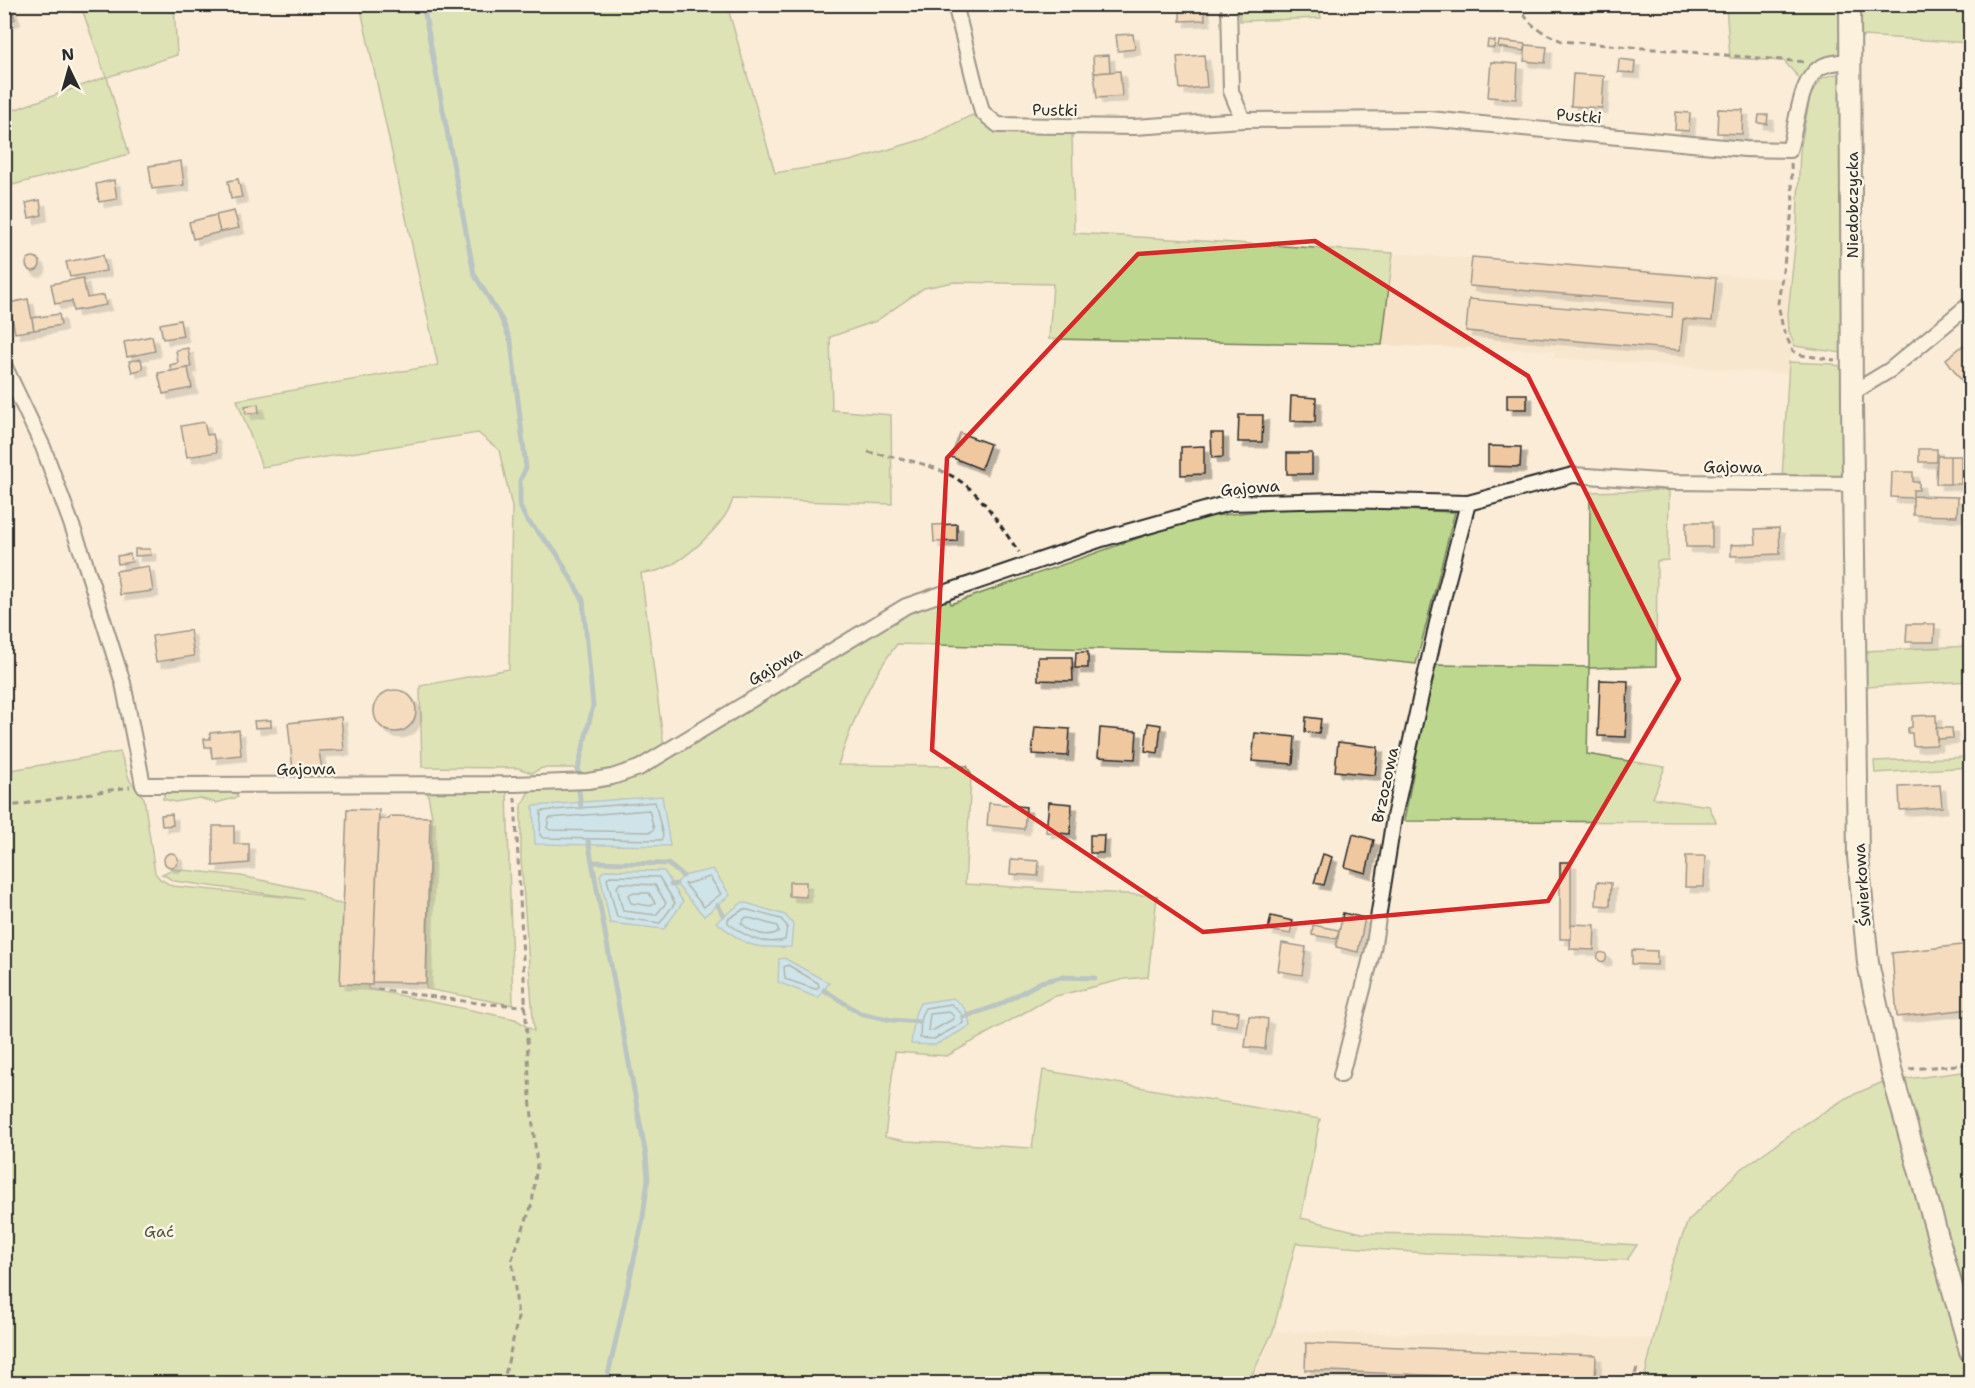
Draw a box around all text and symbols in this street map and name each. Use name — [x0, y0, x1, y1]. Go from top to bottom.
north arrow — [39, 39, 99, 99]
text: N — [61, 44, 75, 66]
street label: Pustki — [1032, 99, 1078, 121]
street label: Pustki — [1555, 104, 1603, 128]
street label: Niedobczycka — [1842, 152, 1863, 258]
street label: Gajowa — [1703, 456, 1763, 478]
street label: Gajowa — [1220, 475, 1280, 501]
street label: Gajowa — [744, 642, 806, 690]
street label: Brzozowa — [1367, 745, 1403, 825]
street label: Gajowa — [276, 758, 336, 780]
street label: Świerkowa — [1849, 843, 1875, 927]
park label: Gać — [144, 1221, 174, 1242]

